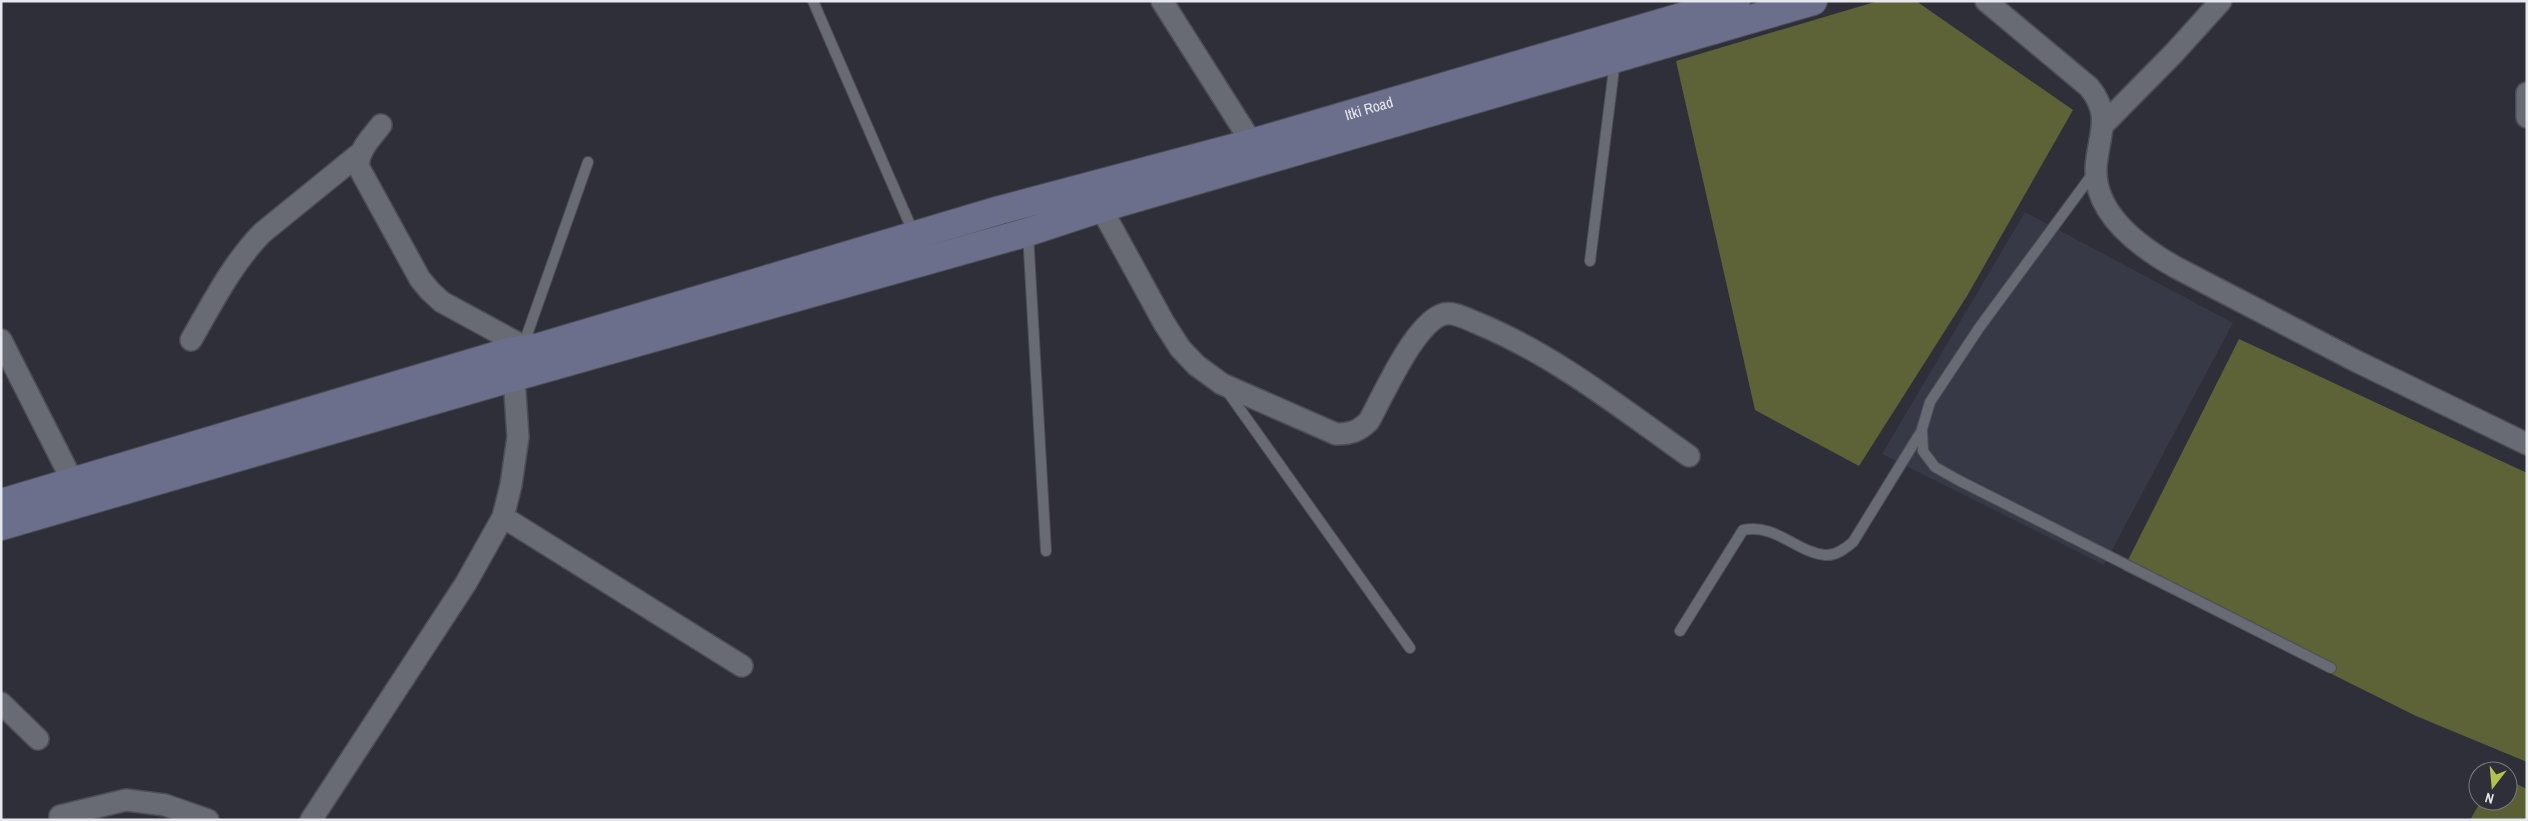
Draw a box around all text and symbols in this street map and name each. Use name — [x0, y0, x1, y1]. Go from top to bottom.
street label: Itki Road — [1342, 91, 1395, 125]
north arrow — [2468, 761, 2518, 811]
text: N — [2483, 789, 2496, 808]

